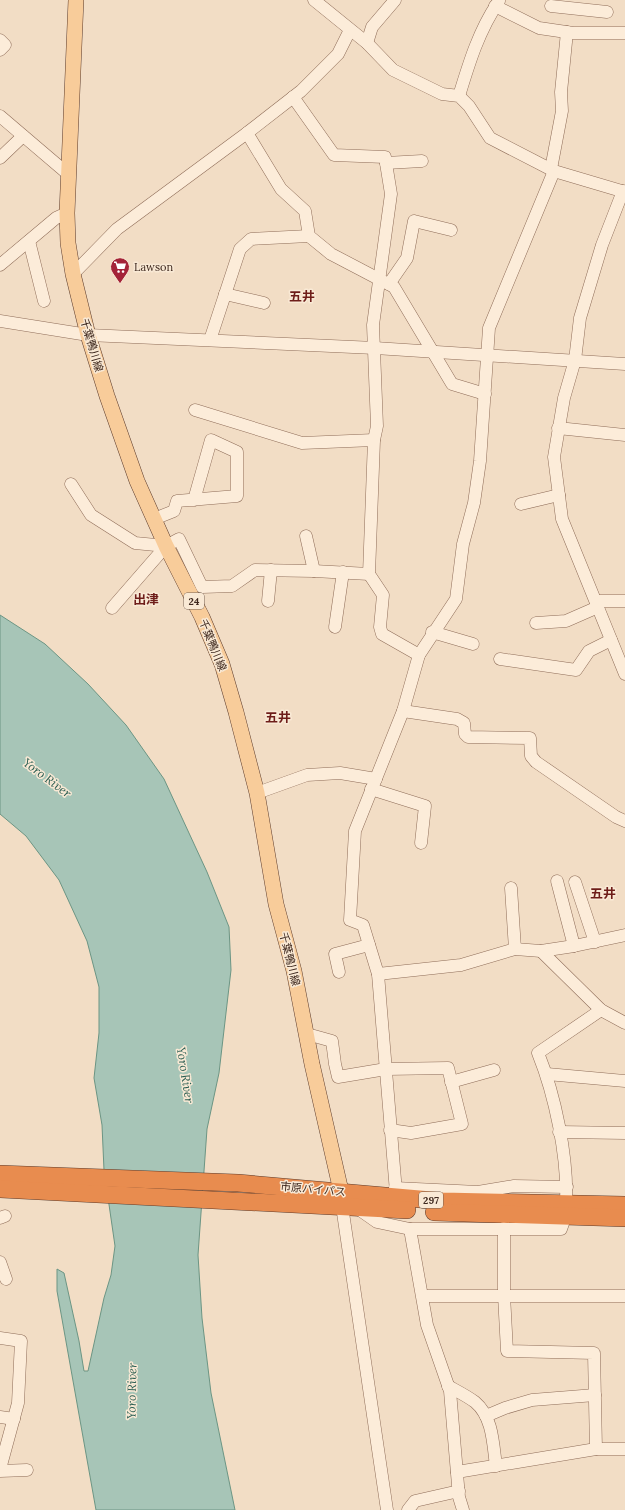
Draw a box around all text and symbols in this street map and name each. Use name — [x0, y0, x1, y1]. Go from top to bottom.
supermarket icon: Lawson — [109, 256, 131, 284]
place label: Lawson — [134, 260, 173, 274]
district label: 五井 — [289, 288, 315, 305]
street label: 千葉鴨川線 — [78, 317, 106, 373]
district label: 出津 — [133, 591, 159, 608]
road number: 24 — [184, 593, 204, 609]
street label: 千葉鴨川線 — [196, 617, 230, 673]
district label: 五井 — [265, 709, 291, 726]
water label: Yoro River — [20, 755, 75, 801]
district label: 五井 — [590, 885, 616, 902]
street label: 千葉鴨川線 — [277, 931, 303, 987]
water label: Yoro River — [174, 1046, 197, 1105]
street label: 市原バイパス — [280, 1179, 346, 1199]
road number: 297 — [419, 1192, 443, 1208]
water label: Yoro River — [124, 1362, 140, 1419]

